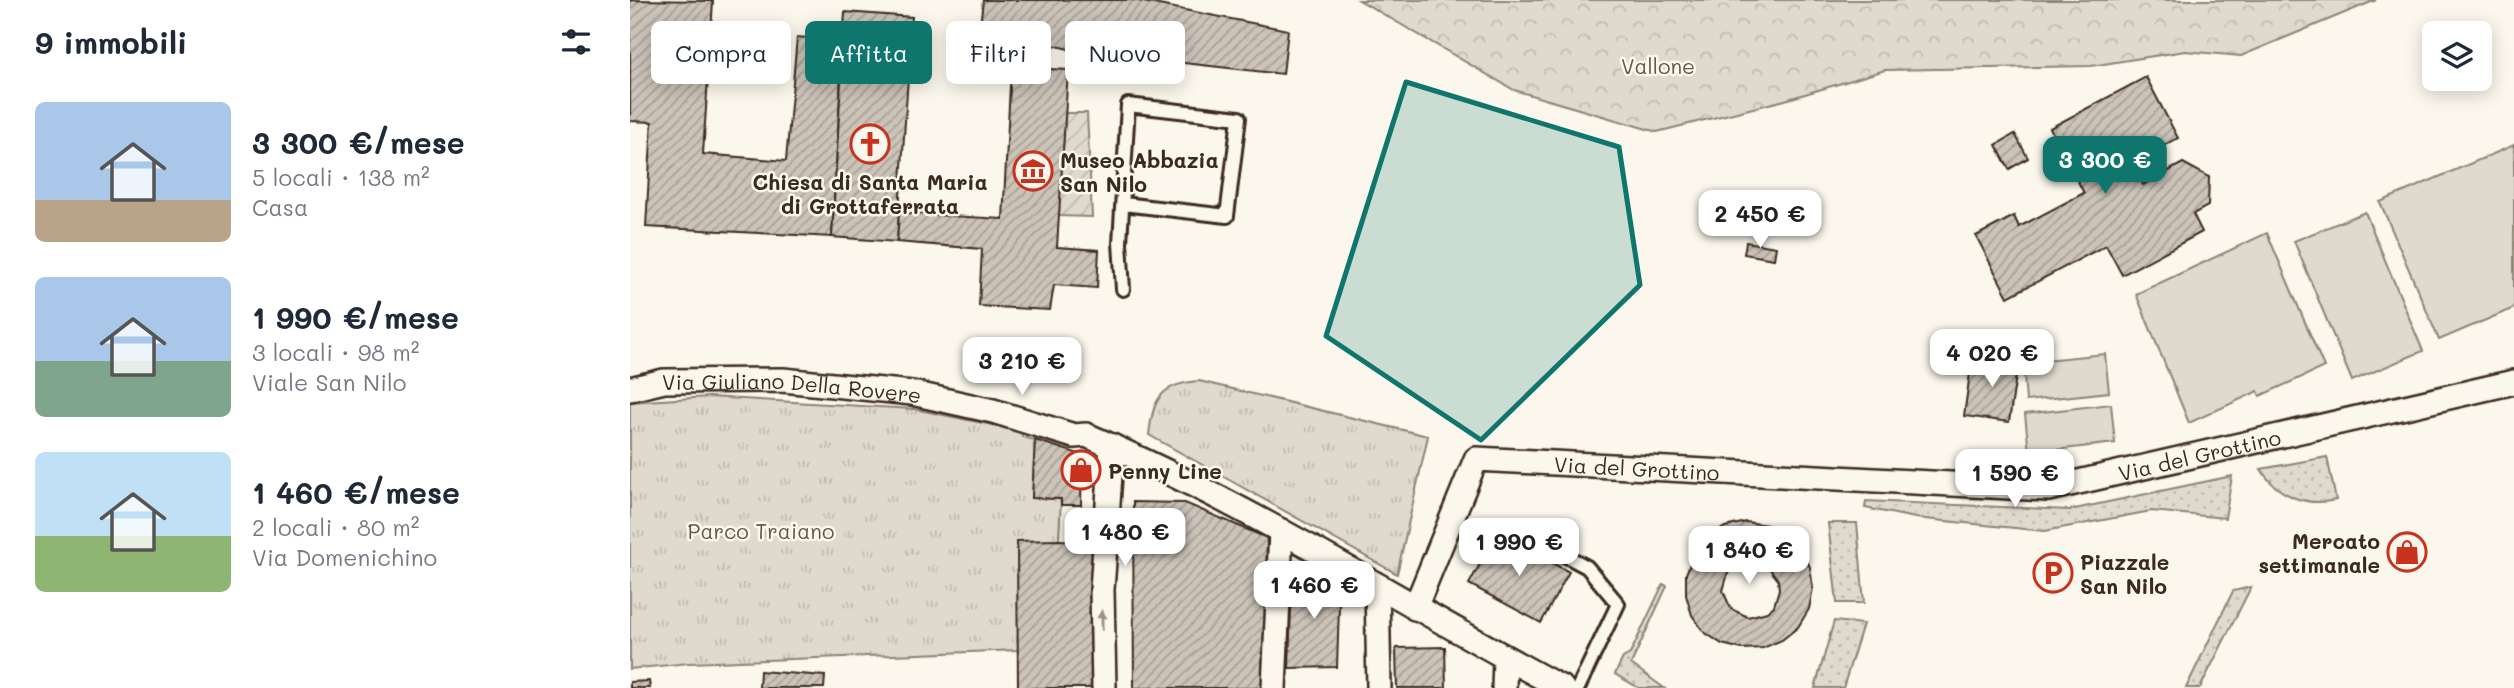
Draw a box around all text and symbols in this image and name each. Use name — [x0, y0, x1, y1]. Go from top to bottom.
chip: Compra — [651, 21, 791, 84]
chip: Affitta — [805, 21, 932, 84]
chip: Filtri — [946, 21, 1051, 84]
chip: Nuovo — [1065, 21, 1185, 84]
map controls — [2422, 21, 2492, 91]
button: layers — [2422, 21, 2492, 91]
text: 9 immobili — [35, 22, 187, 62]
icon: filters — [557, 23, 595, 61]
park label: Vallone — [1621, 52, 1695, 79]
text: 3 300 €/mese — [252, 122, 465, 162]
church icon: Chiesa di Santa Maria di Grottaferrata — [849, 123, 891, 165]
icon: home — [91, 130, 175, 214]
pin: 3 300 € — [2040, 136, 2170, 196]
text: 3 300 € — [2059, 144, 2151, 174]
place label: Museo Abbazia San Nilo — [1060, 146, 1219, 197]
museum icon: Museo Abbazia San Nilo — [1012, 150, 1054, 192]
text: 5 locali · 138 m² — [252, 162, 430, 192]
place label: Chiesa di Santa Maria di Grottaferrata — [752, 168, 988, 219]
pin: 2 450 € — [1695, 190, 1825, 250]
text: Casa — [252, 192, 308, 222]
text: 2 450 € — [1715, 198, 1805, 228]
text: 1 990 €/mese — [252, 297, 459, 337]
icon: home — [91, 305, 175, 389]
pin: 4 020 € — [1927, 330, 2057, 389]
text: 3 locali · 98 m² — [252, 337, 420, 367]
text: 4 020 € — [1946, 337, 2038, 367]
pin: 3 210 € — [957, 338, 1087, 397]
text: 3 210 € — [979, 345, 1065, 375]
street label: Via Giuliano Della Rovere — [662, 366, 924, 408]
text: Viale San Nilo — [252, 367, 406, 397]
street label: Via del Grottino — [2115, 423, 2283, 486]
shop icon: Penny Line — [1060, 449, 1102, 491]
pin: 1 590 € — [1950, 449, 2080, 509]
street label: Via del Grottino — [1553, 450, 1720, 485]
place label: Penny Line — [1108, 457, 1222, 485]
text: 1 590 € — [1971, 457, 2059, 487]
text: 1 460 €/mese — [252, 472, 460, 512]
icon: home — [91, 480, 175, 564]
pin: 1 480 € — [1060, 508, 1190, 568]
text: 2 locali · 80 m² — [252, 512, 420, 542]
text: 1 480 € — [1080, 516, 1170, 546]
park label: Parco Traiano — [688, 517, 834, 544]
pin: 1 990 € — [1454, 518, 1584, 578]
text: 1 990 € — [1475, 526, 1563, 556]
pin: 1 840 € — [1684, 526, 1814, 586]
place label: Mercato settimanale — [2258, 527, 2380, 578]
shop icon: Mercato settimanale — [2386, 531, 2428, 573]
text: 1 840 € — [1704, 534, 1794, 564]
text: Via Domenichino — [252, 542, 437, 572]
place label: Piazzale San Nilo — [2080, 548, 2169, 599]
parking icon: Piazzale San Nilo — [2032, 552, 2074, 594]
pin: 1 460 € — [1249, 562, 1379, 621]
text: 1 460 € — [1270, 569, 1358, 599]
one-way arrow — [1097, 609, 1108, 631]

